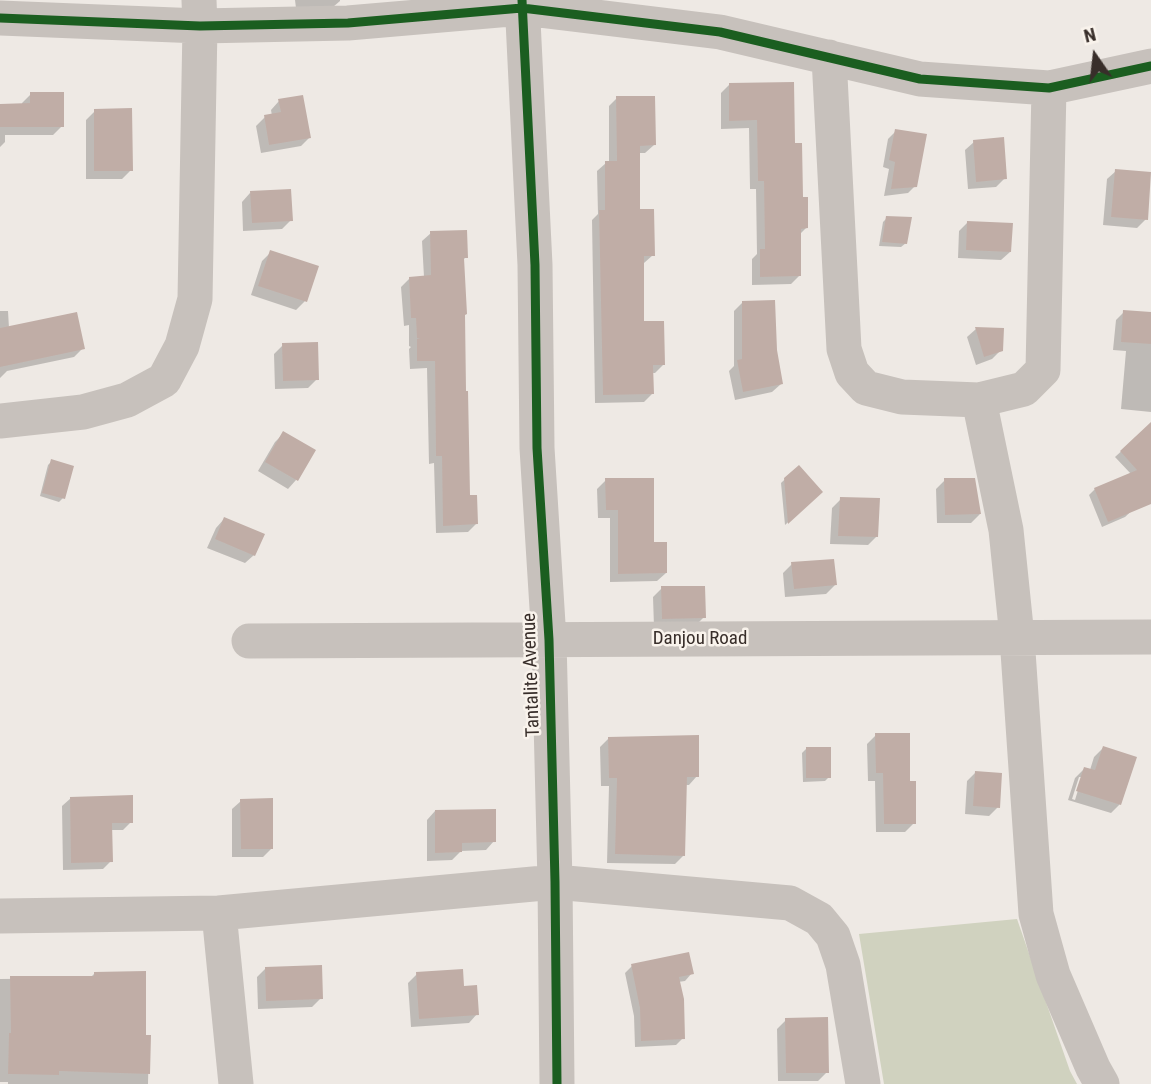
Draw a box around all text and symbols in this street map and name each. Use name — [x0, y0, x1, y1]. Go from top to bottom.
north arrow — [1060, 21, 1130, 91]
text: N — [1081, 23, 1098, 48]
street label: Tantalite Avenue — [518, 613, 546, 737]
street label: Danjou Road — [653, 628, 747, 650]

